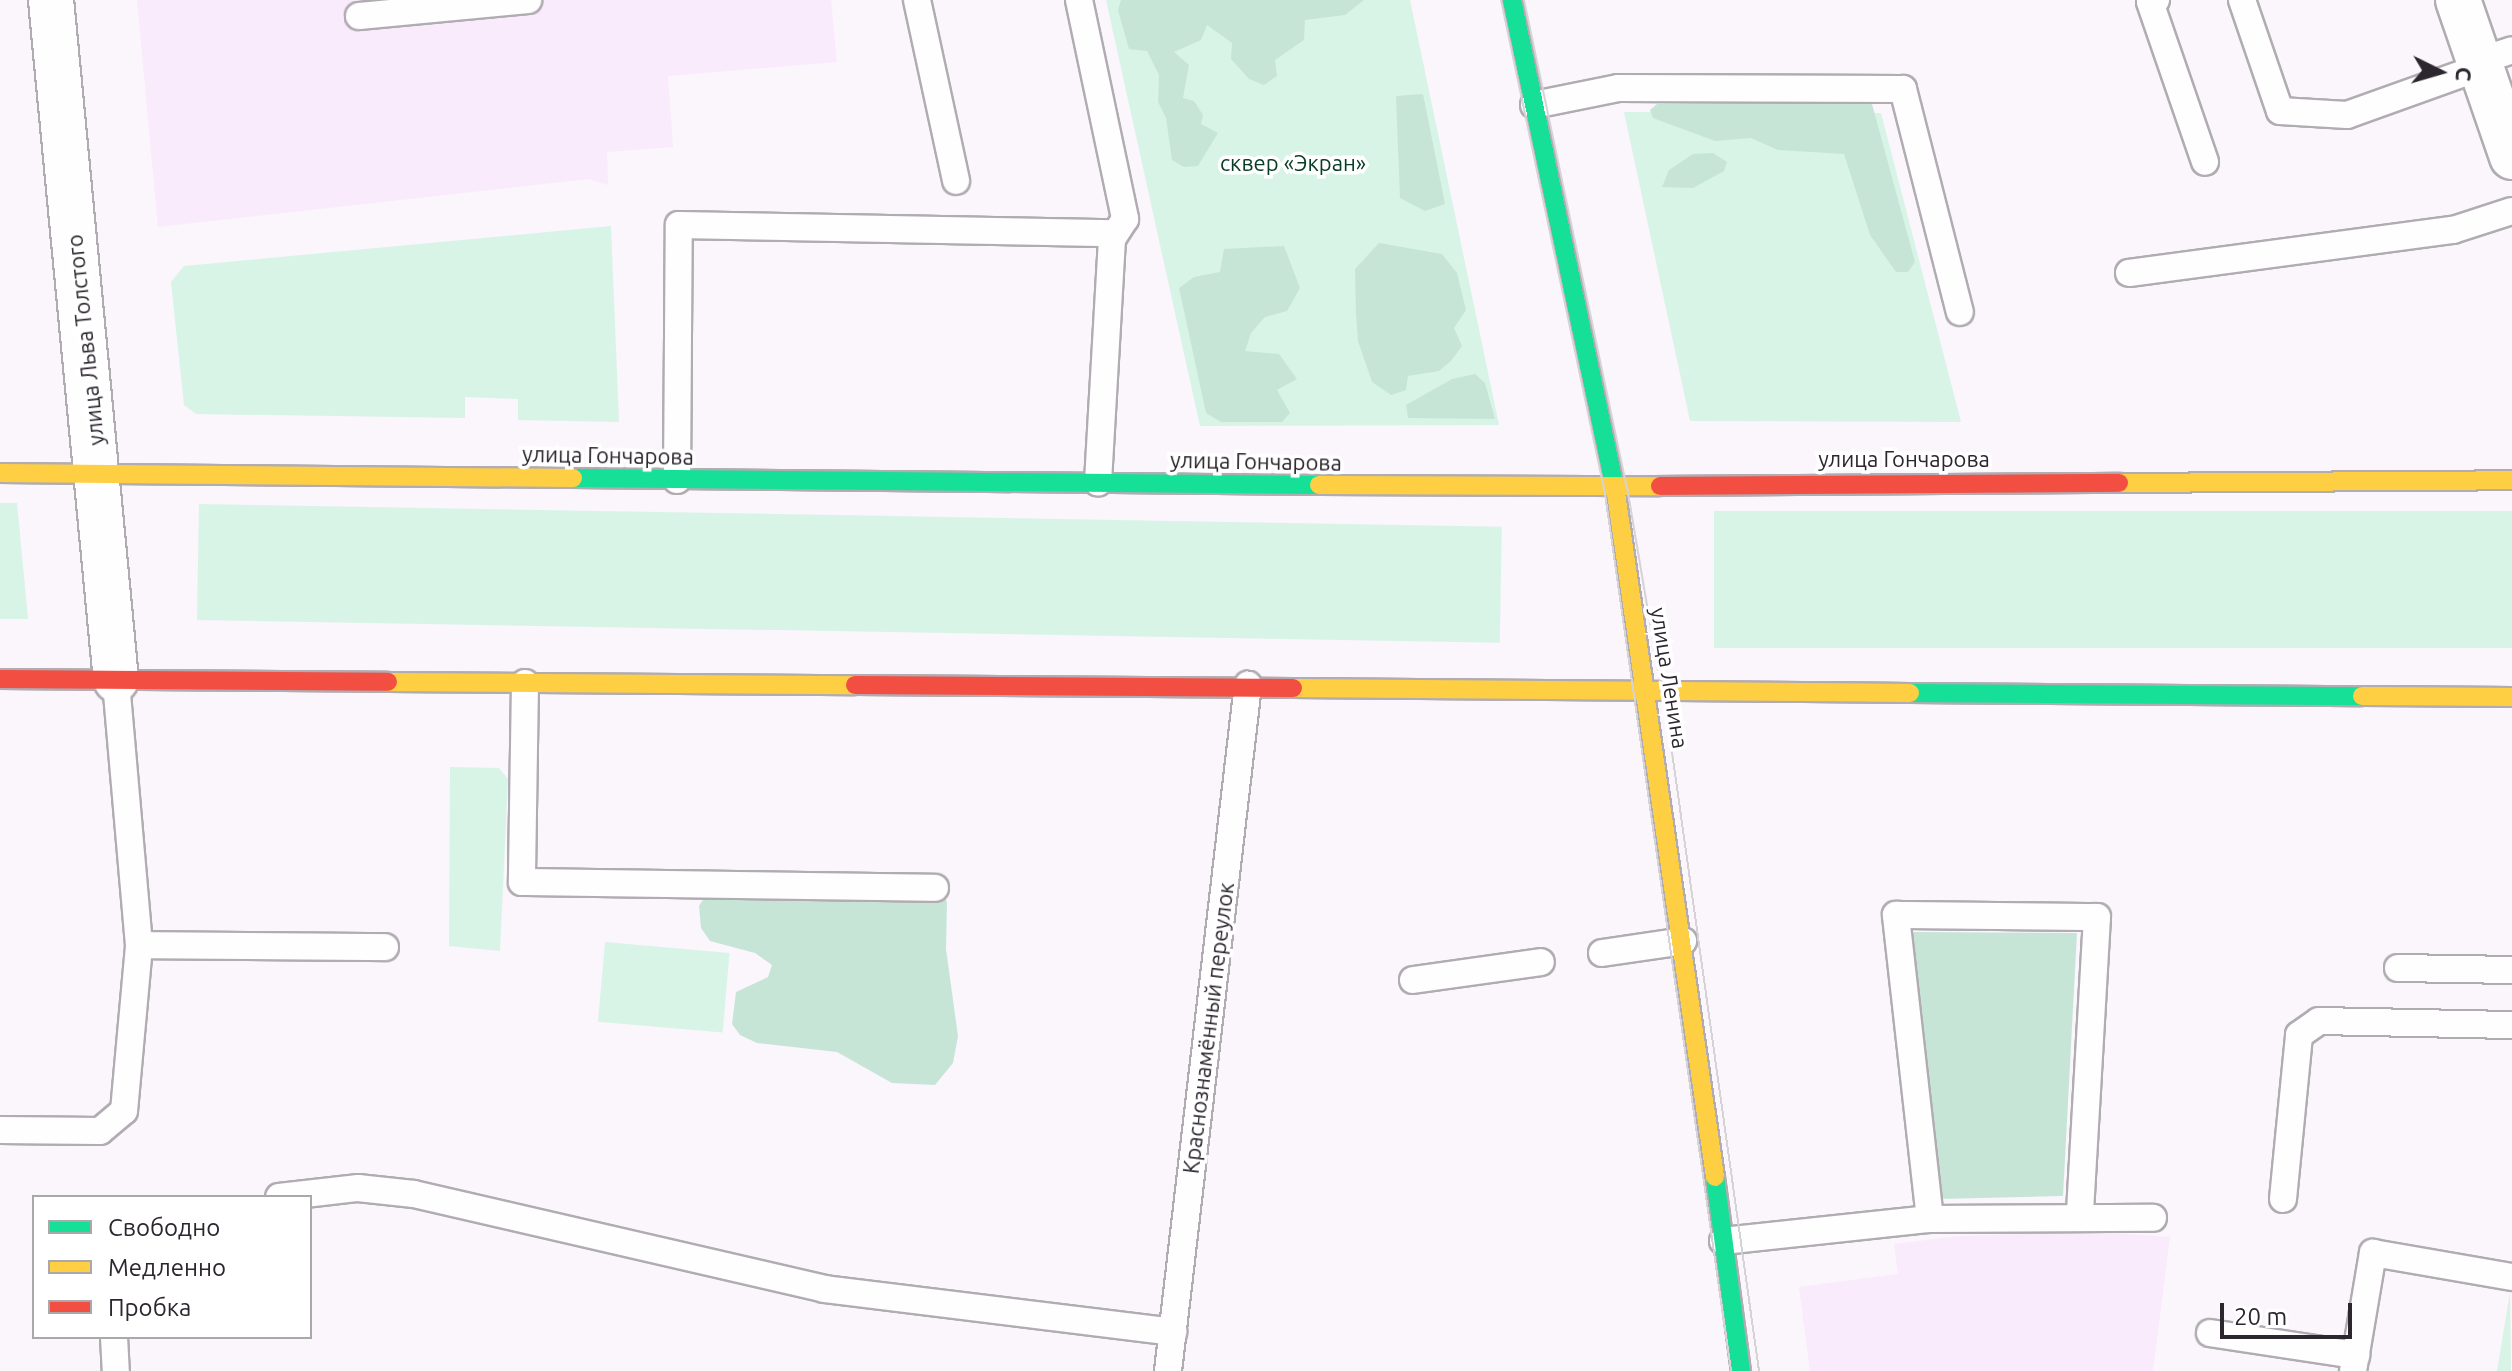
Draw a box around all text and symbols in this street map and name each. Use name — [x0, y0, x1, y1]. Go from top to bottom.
north arrow — [2400, 32, 2480, 112]
text: С — [2451, 66, 2477, 82]
park label: сквер «Экран» — [1220, 150, 1366, 176]
street label: улица Льва Толстого — [61, 233, 109, 447]
street label: улица Гончарова — [522, 440, 694, 470]
street label: улица Гончарова — [1170, 446, 1342, 476]
street label: улица Гончарова — [1818, 446, 1990, 472]
street label: улица Ленина — [1646, 605, 1694, 751]
street label: Краснознамённый переулок — [1177, 881, 1239, 1175]
legend — [32, 1195, 312, 1339]
text: Свободно — [108, 1214, 220, 1241]
text: Медленно — [108, 1254, 226, 1281]
scale bar — [2224, 1287, 2356, 1337]
text: Пробка — [108, 1294, 191, 1321]
text: 20 m — [2234, 1303, 2287, 1330]

